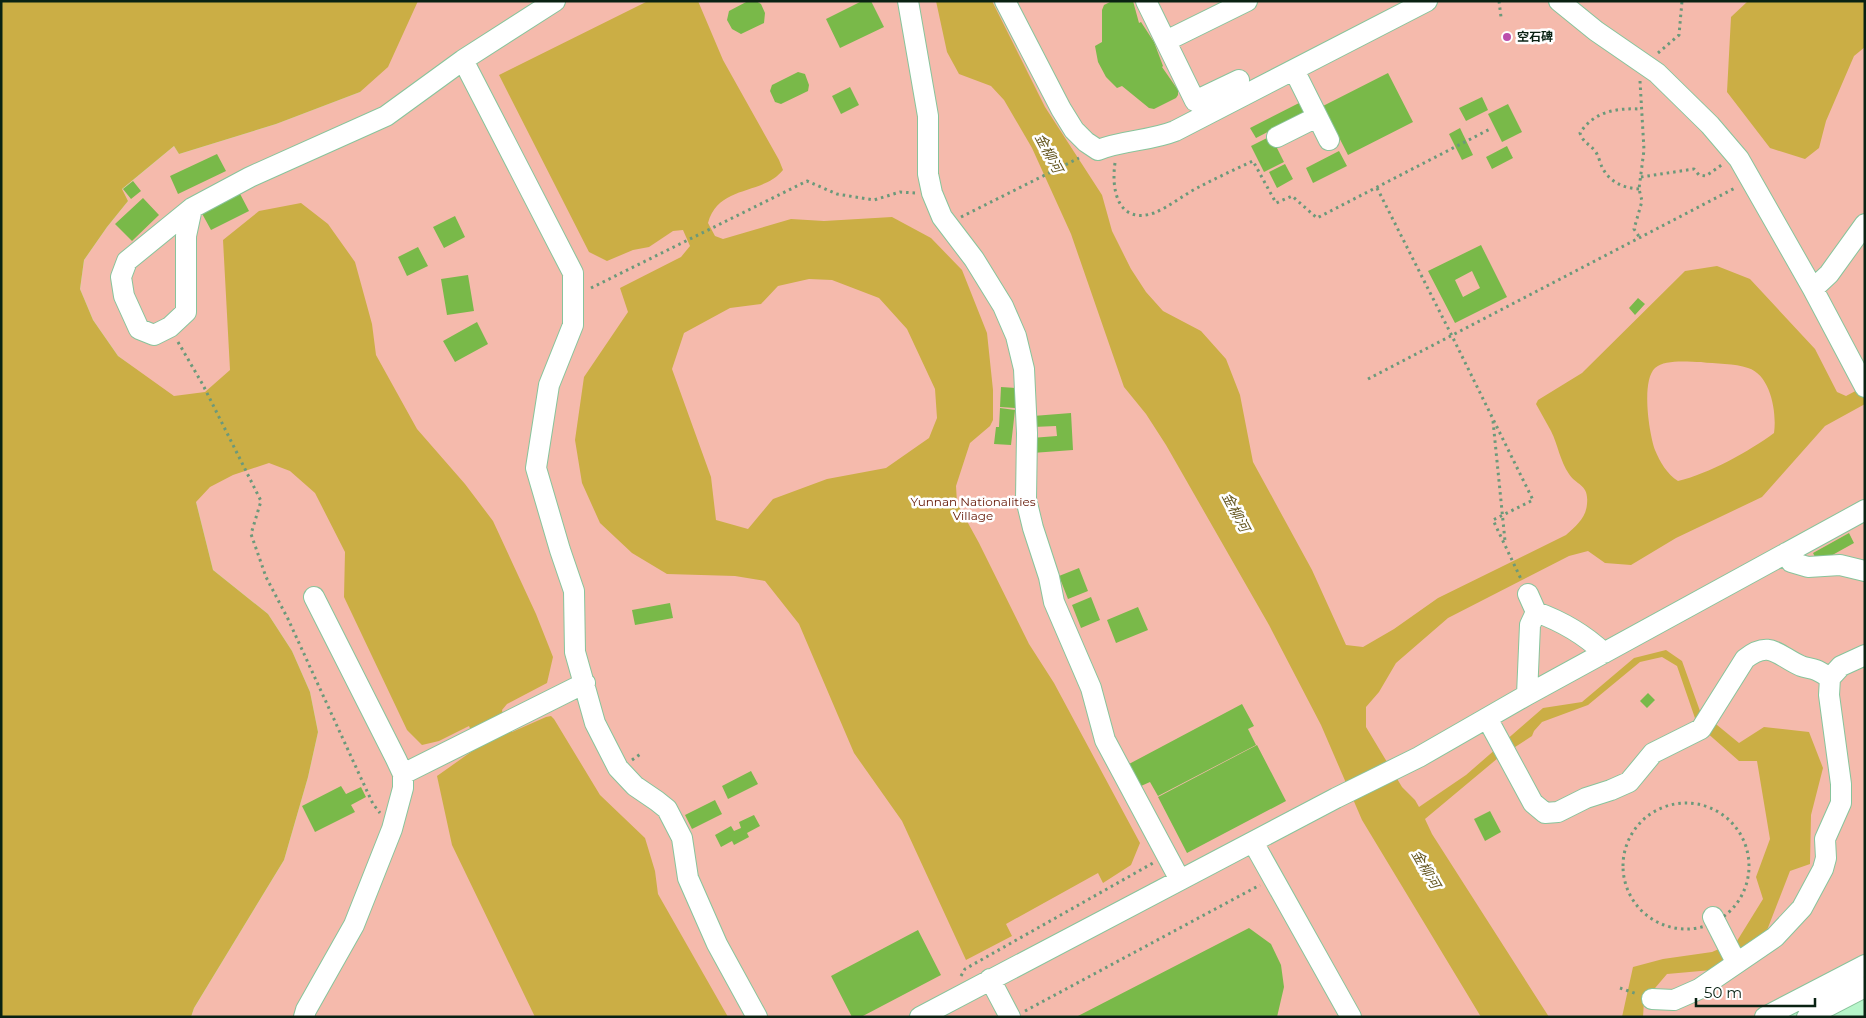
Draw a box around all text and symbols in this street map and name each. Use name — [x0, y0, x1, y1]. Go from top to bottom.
place label: 空石碑 — [1517, 29, 1553, 44]
marker: 空石碑 — [1501, 31, 1513, 43]
water label: 金柳河 — [1031, 130, 1068, 178]
water label: 金柳河 — [1218, 489, 1255, 537]
park label: Yunnan Nationalities Village — [910, 494, 1036, 523]
water label: 金柳河 — [1408, 846, 1446, 894]
scale bar — [1696, 976, 1815, 1008]
text: 50 m — [1704, 983, 1742, 1002]

